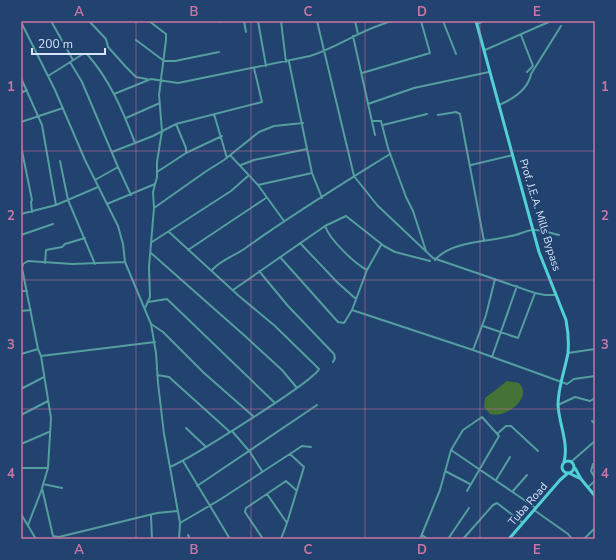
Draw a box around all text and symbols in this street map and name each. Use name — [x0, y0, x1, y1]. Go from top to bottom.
text: A — [74, 3, 84, 21]
text: B — [190, 3, 199, 21]
text: C — [304, 3, 313, 21]
text: D — [417, 3, 427, 21]
text: E — [533, 3, 541, 21]
scale bar — [32, 30, 105, 56]
text: 200 m — [38, 36, 73, 52]
text: 1 — [7, 78, 15, 96]
text: 1 — [601, 78, 609, 96]
street label: Prof. J.E.A. Mills Bypass — [516, 157, 564, 273]
text: 2 — [7, 207, 15, 225]
text: 2 — [601, 207, 609, 225]
text: 3 — [7, 336, 15, 354]
text: 3 — [601, 336, 609, 354]
text: 4 — [7, 465, 15, 483]
text: 4 — [601, 465, 609, 483]
street label: Tuba Road — [505, 479, 551, 529]
text: A — [74, 541, 84, 559]
text: B — [190, 541, 199, 559]
text: C — [304, 541, 313, 559]
text: D — [417, 541, 427, 559]
text: E — [533, 541, 541, 559]

